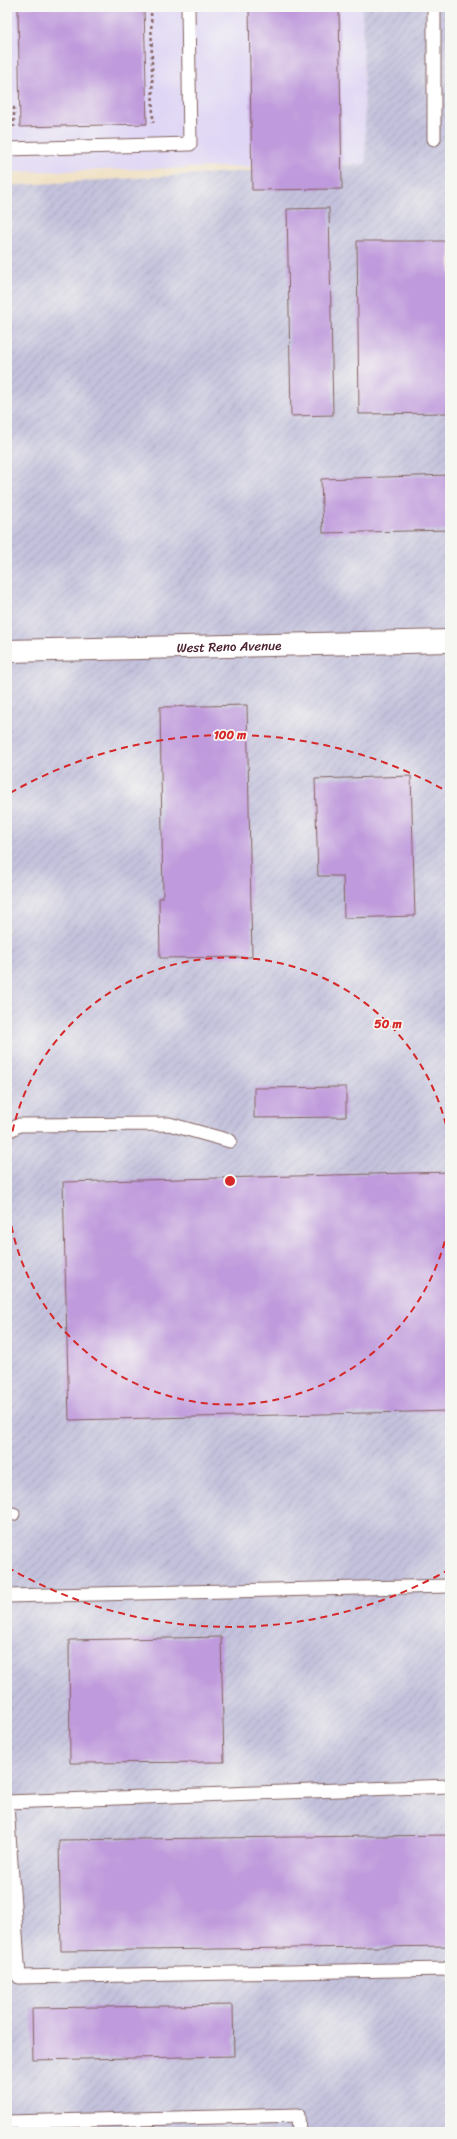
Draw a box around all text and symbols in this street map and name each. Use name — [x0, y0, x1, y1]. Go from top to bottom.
street label: West Reno Avenue — [176, 633, 282, 659]
text: 100 m — [214, 724, 247, 746]
text: 50 m — [374, 1013, 402, 1035]
centre of rings — [223, 1174, 237, 1188]

